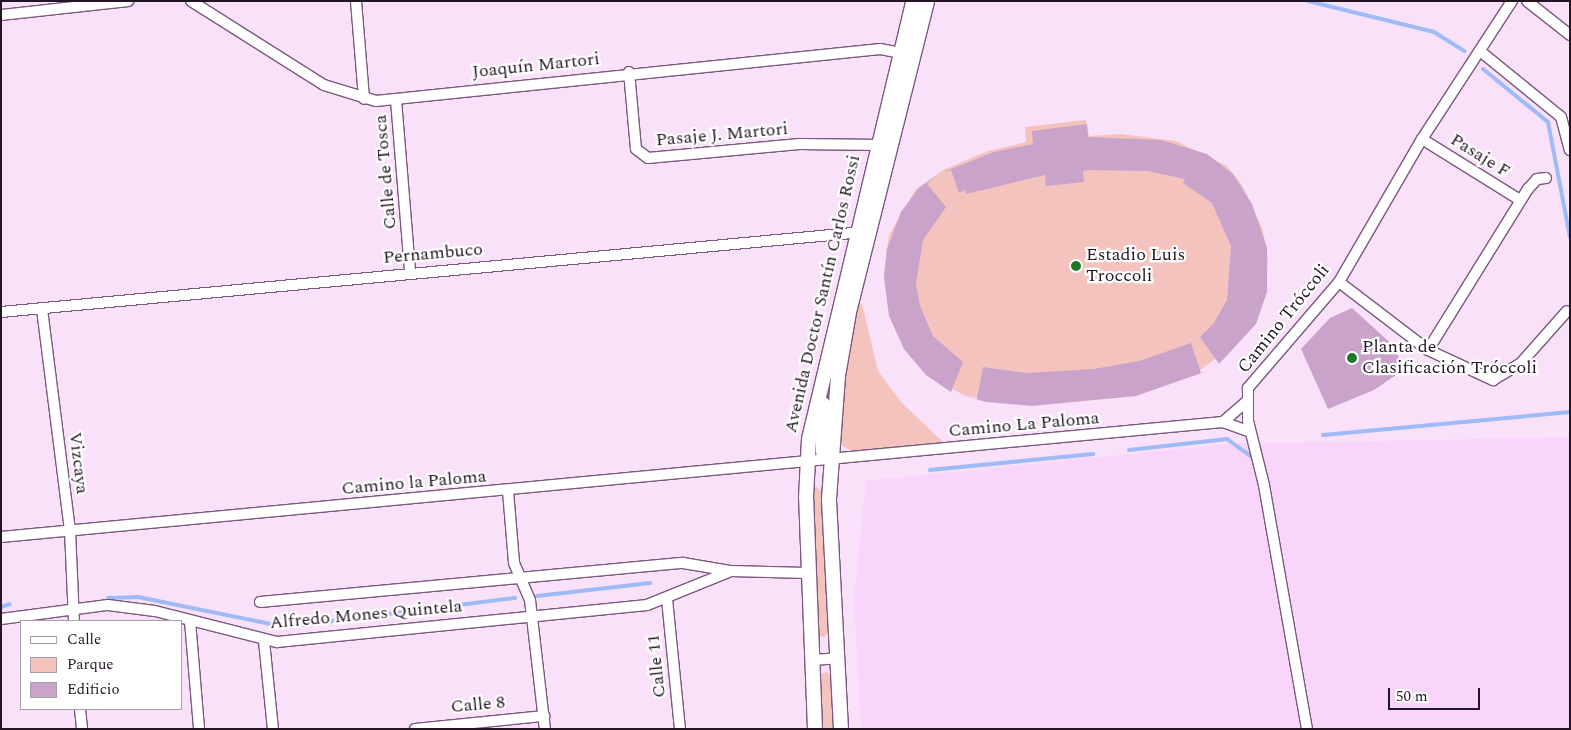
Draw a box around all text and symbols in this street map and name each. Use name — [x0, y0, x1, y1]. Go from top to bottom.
street label: Joaquín Martori — [471, 49, 601, 83]
street label: Calle de Tosca — [370, 114, 402, 230]
street label: Pasaje J. Martori — [655, 118, 789, 152]
street label: Pasaje F — [1446, 129, 1514, 183]
street label: Avenida Doctor Santín Carlos Rossi — [780, 153, 866, 435]
street label: Pernambuco — [382, 239, 484, 269]
place label: Estadio Luis Troccoli — [1086, 245, 1185, 288]
marker: Estadio Luis Troccoli — [1070, 260, 1082, 272]
street label: Camino Tróccoli — [1233, 260, 1335, 378]
place label: Planta de Clasificación Tróccoli — [1362, 337, 1537, 379]
marker: Planta de Clasificación Tróccoli — [1346, 352, 1358, 364]
street label: Camino La Paloma — [948, 408, 1100, 442]
street label: Vizcaya — [63, 431, 93, 495]
street label: Camino la Paloma — [341, 466, 487, 500]
street label: Alfredo Mones Quintela — [269, 596, 463, 634]
legend — [20, 620, 182, 710]
text: Calle — [67, 628, 101, 651]
street label: Calle 11 — [643, 633, 671, 699]
text: Parque — [67, 653, 114, 676]
text: Edificio — [67, 678, 120, 701]
scale bar — [1391, 678, 1484, 710]
text: 50 m — [1396, 685, 1428, 708]
street label: Calle 8 — [450, 692, 506, 718]

